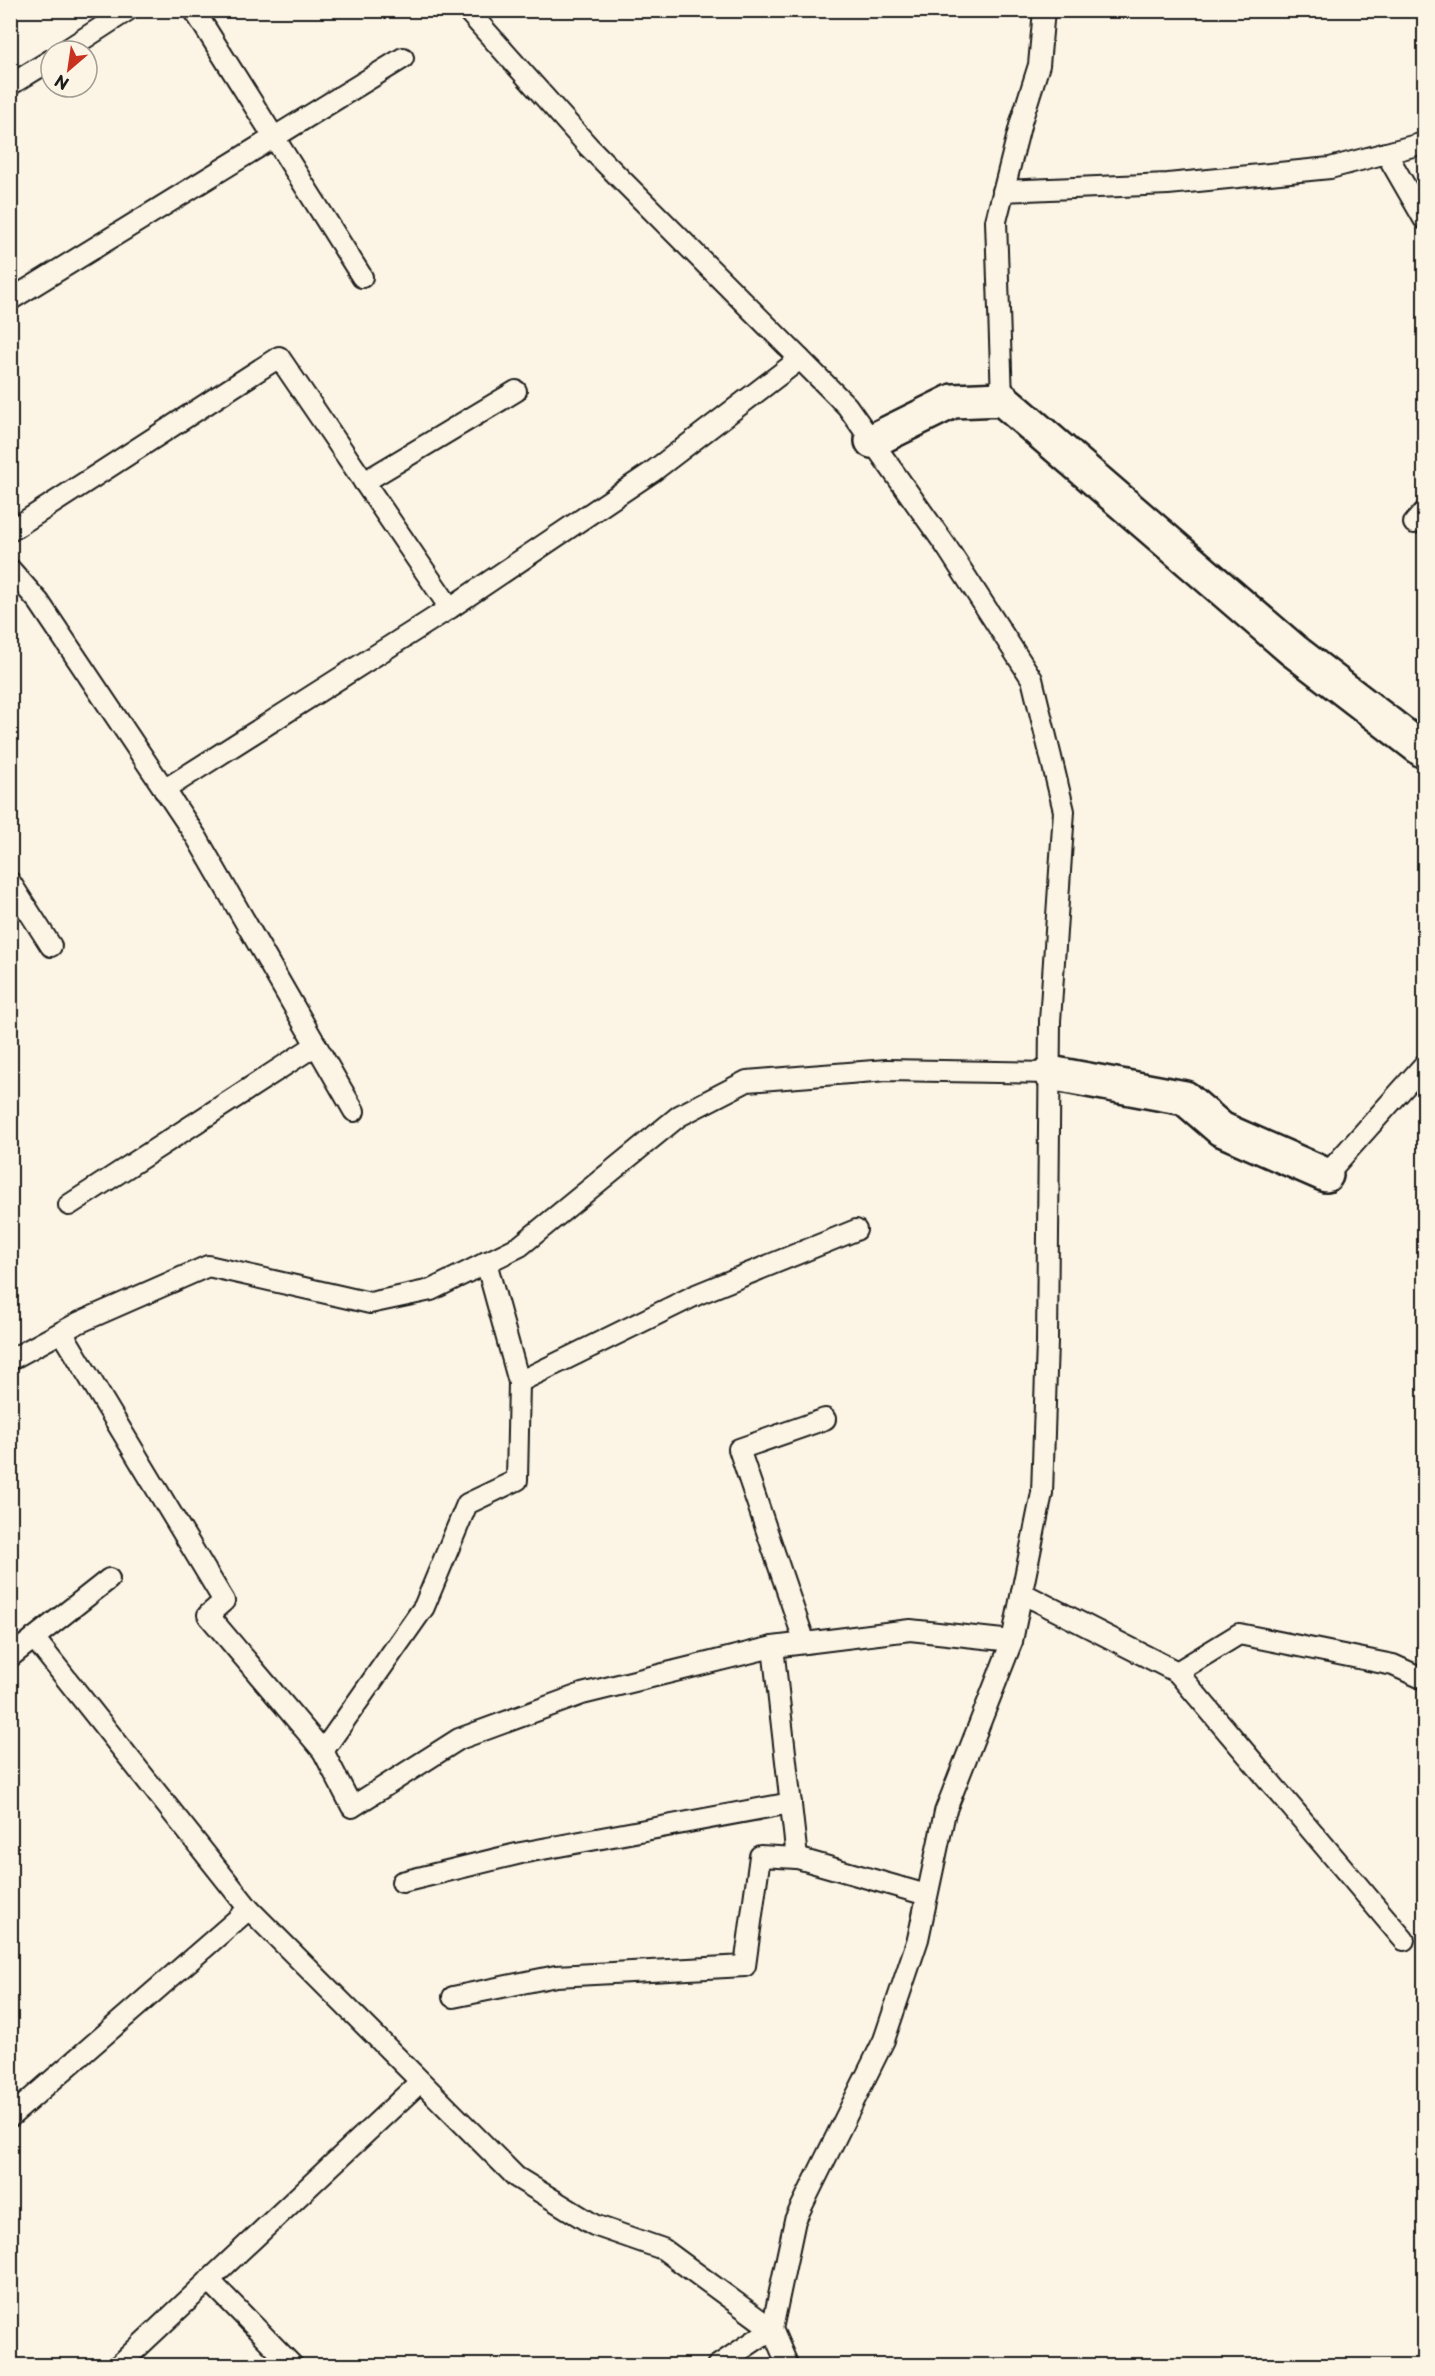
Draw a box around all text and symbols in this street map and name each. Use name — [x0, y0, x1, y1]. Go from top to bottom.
north arrow — [39, 39, 99, 99]
text: N — [50, 69, 73, 97]

